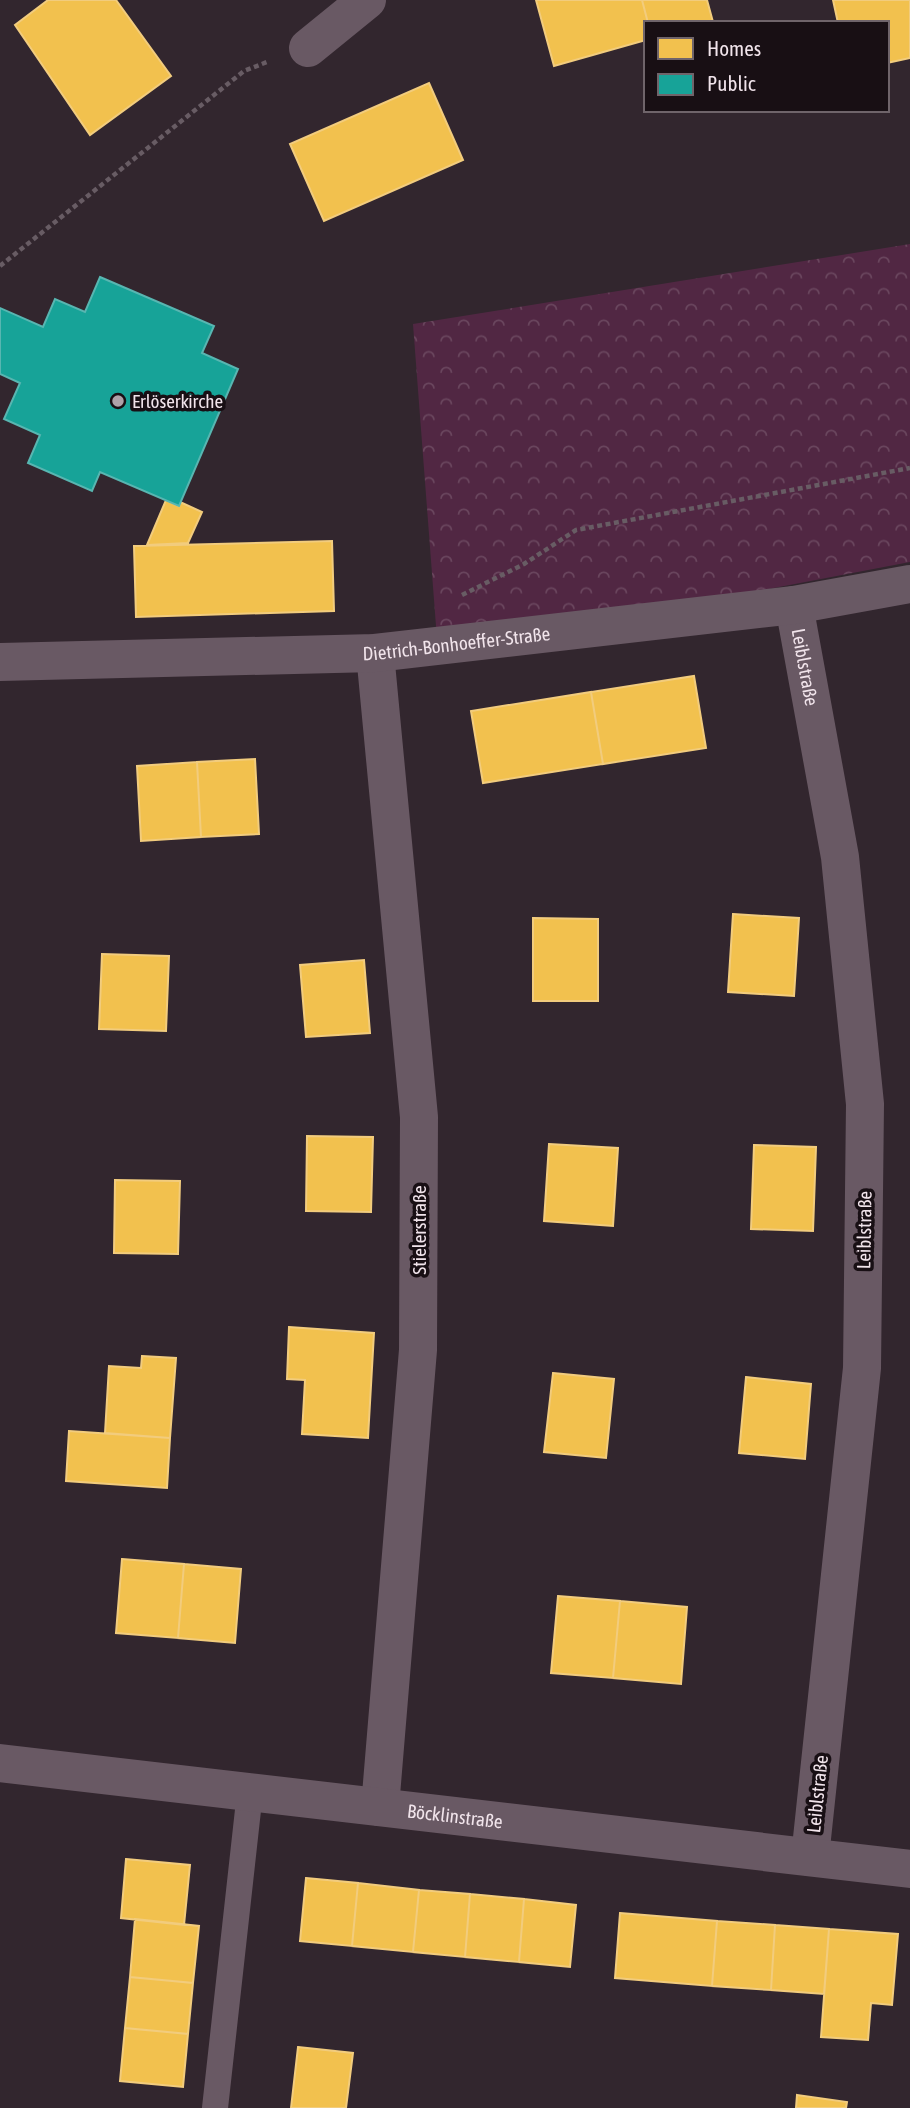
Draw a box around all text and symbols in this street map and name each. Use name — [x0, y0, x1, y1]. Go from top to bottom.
legend — [644, 21, 889, 112]
text: Homes — [707, 36, 761, 60]
text: Public — [707, 71, 756, 95]
place label: Erlöserkirche — [132, 390, 223, 412]
marker: Erlöserkirche — [110, 393, 126, 409]
street label: Dietrich-Bonhoeffer-Straße — [362, 622, 551, 664]
street label: Leiblstraße — [787, 626, 823, 707]
street label: Stielerstraße — [408, 1185, 430, 1275]
street label: Leiblstraße — [852, 1191, 876, 1269]
street label: Leiblstraße — [802, 1754, 832, 1834]
street label: Böcklinstraße — [406, 1800, 504, 1832]

